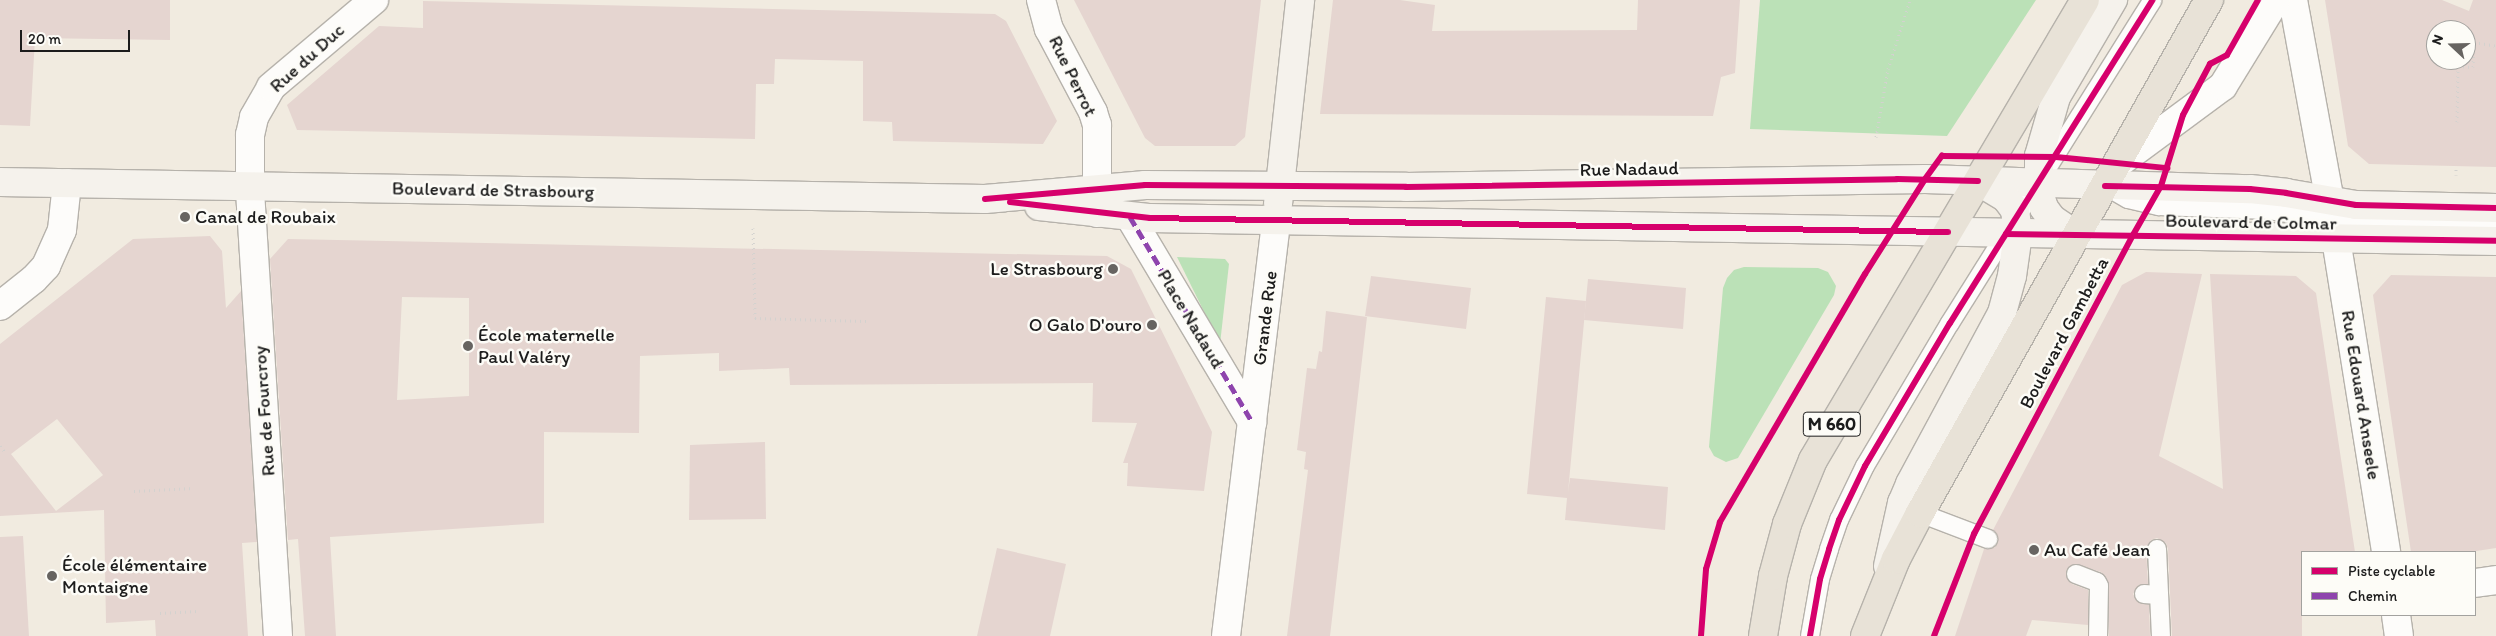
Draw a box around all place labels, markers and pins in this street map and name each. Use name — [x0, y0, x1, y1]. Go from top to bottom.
place label: Canal de Roubaix — [195, 206, 336, 228]
marker: Canal de Roubaix — [179, 211, 191, 223]
place label: Le Strasbourg — [990, 258, 1103, 280]
marker: Le Strasbourg — [1107, 263, 1119, 275]
place label: O Galo D'ouro — [1028, 314, 1142, 336]
marker: O Galo D'ouro — [1146, 319, 1158, 331]
place label: École maternelle Paul Valéry — [478, 324, 615, 368]
marker: École maternelle Paul Valéry — [462, 340, 474, 352]
place label: Au Café Jean — [2044, 539, 2151, 561]
marker: Au Café Jean — [2028, 544, 2040, 556]
place label: École élémentaire Montaigne — [62, 554, 206, 598]
marker: École élémentaire Montaigne — [46, 570, 58, 582]

